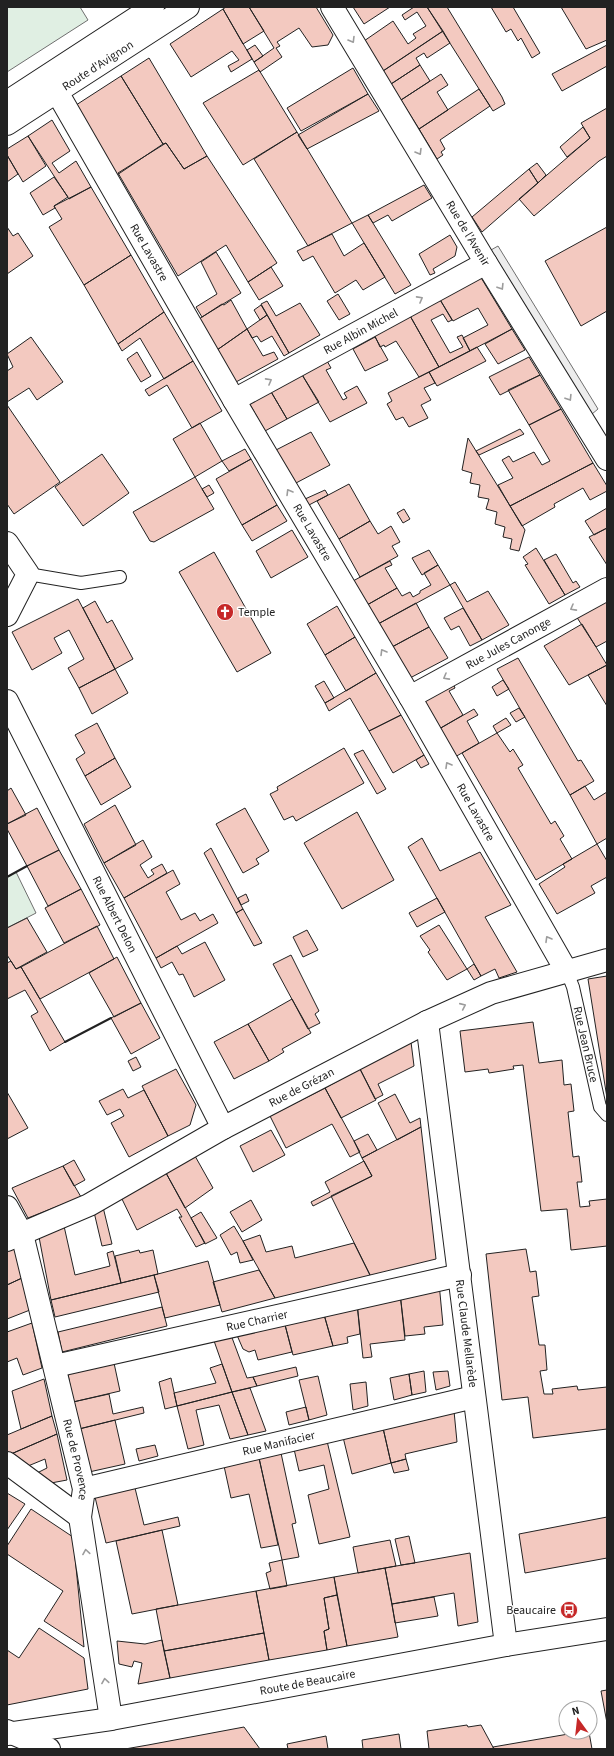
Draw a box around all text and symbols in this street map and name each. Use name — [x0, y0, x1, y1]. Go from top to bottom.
street label: Route d'Avignon — [59, 36, 137, 95]
one-way arrow — [348, 36, 355, 43]
one-way arrow — [415, 148, 422, 155]
street label: Rue de l'Avenir — [442, 197, 495, 270]
street label: Rue Lavastre — [126, 220, 172, 284]
one-way arrow — [496, 283, 504, 290]
one-way arrow — [415, 296, 423, 303]
street label: Rue Albin Michel — [320, 304, 401, 358]
one-way arrow — [264, 379, 272, 386]
one-way arrow — [565, 394, 572, 401]
one-way arrow — [286, 489, 293, 496]
street label: Rue Lavastre — [289, 500, 336, 564]
church icon: Temple — [215, 602, 235, 622]
one-way arrow — [570, 603, 577, 611]
place label: Temple — [238, 604, 275, 621]
street label: Rue Jules Canonge — [463, 613, 554, 673]
one-way arrow — [381, 649, 388, 657]
one-way arrow — [443, 672, 451, 680]
one-way arrow — [446, 762, 453, 769]
street label: Rue Lavastre — [452, 780, 499, 844]
street label: Rue Albert Delon — [88, 873, 141, 956]
one-way arrow — [545, 936, 552, 943]
one-way arrow — [459, 1002, 466, 1010]
street label: Rue Jean Bruce — [569, 1005, 603, 1084]
street label: Rue de Grézan — [266, 1063, 337, 1111]
street label: Rue Claude Mellarède — [451, 1278, 482, 1389]
street label: Rue Charrier — [225, 1305, 290, 1336]
street label: Rue de Provence — [59, 1417, 92, 1501]
street label: Rue Manifacier — [241, 1426, 317, 1460]
one-way arrow — [82, 1549, 91, 1555]
bus stop icon: Beaucaire — [559, 1600, 579, 1620]
place label: Beaucaire — [506, 1602, 556, 1619]
street label: Route de Beaucaire — [258, 1665, 357, 1699]
one-way arrow — [101, 1678, 110, 1684]
north arrow — [558, 1700, 598, 1740]
text: N — [570, 1703, 581, 1719]

